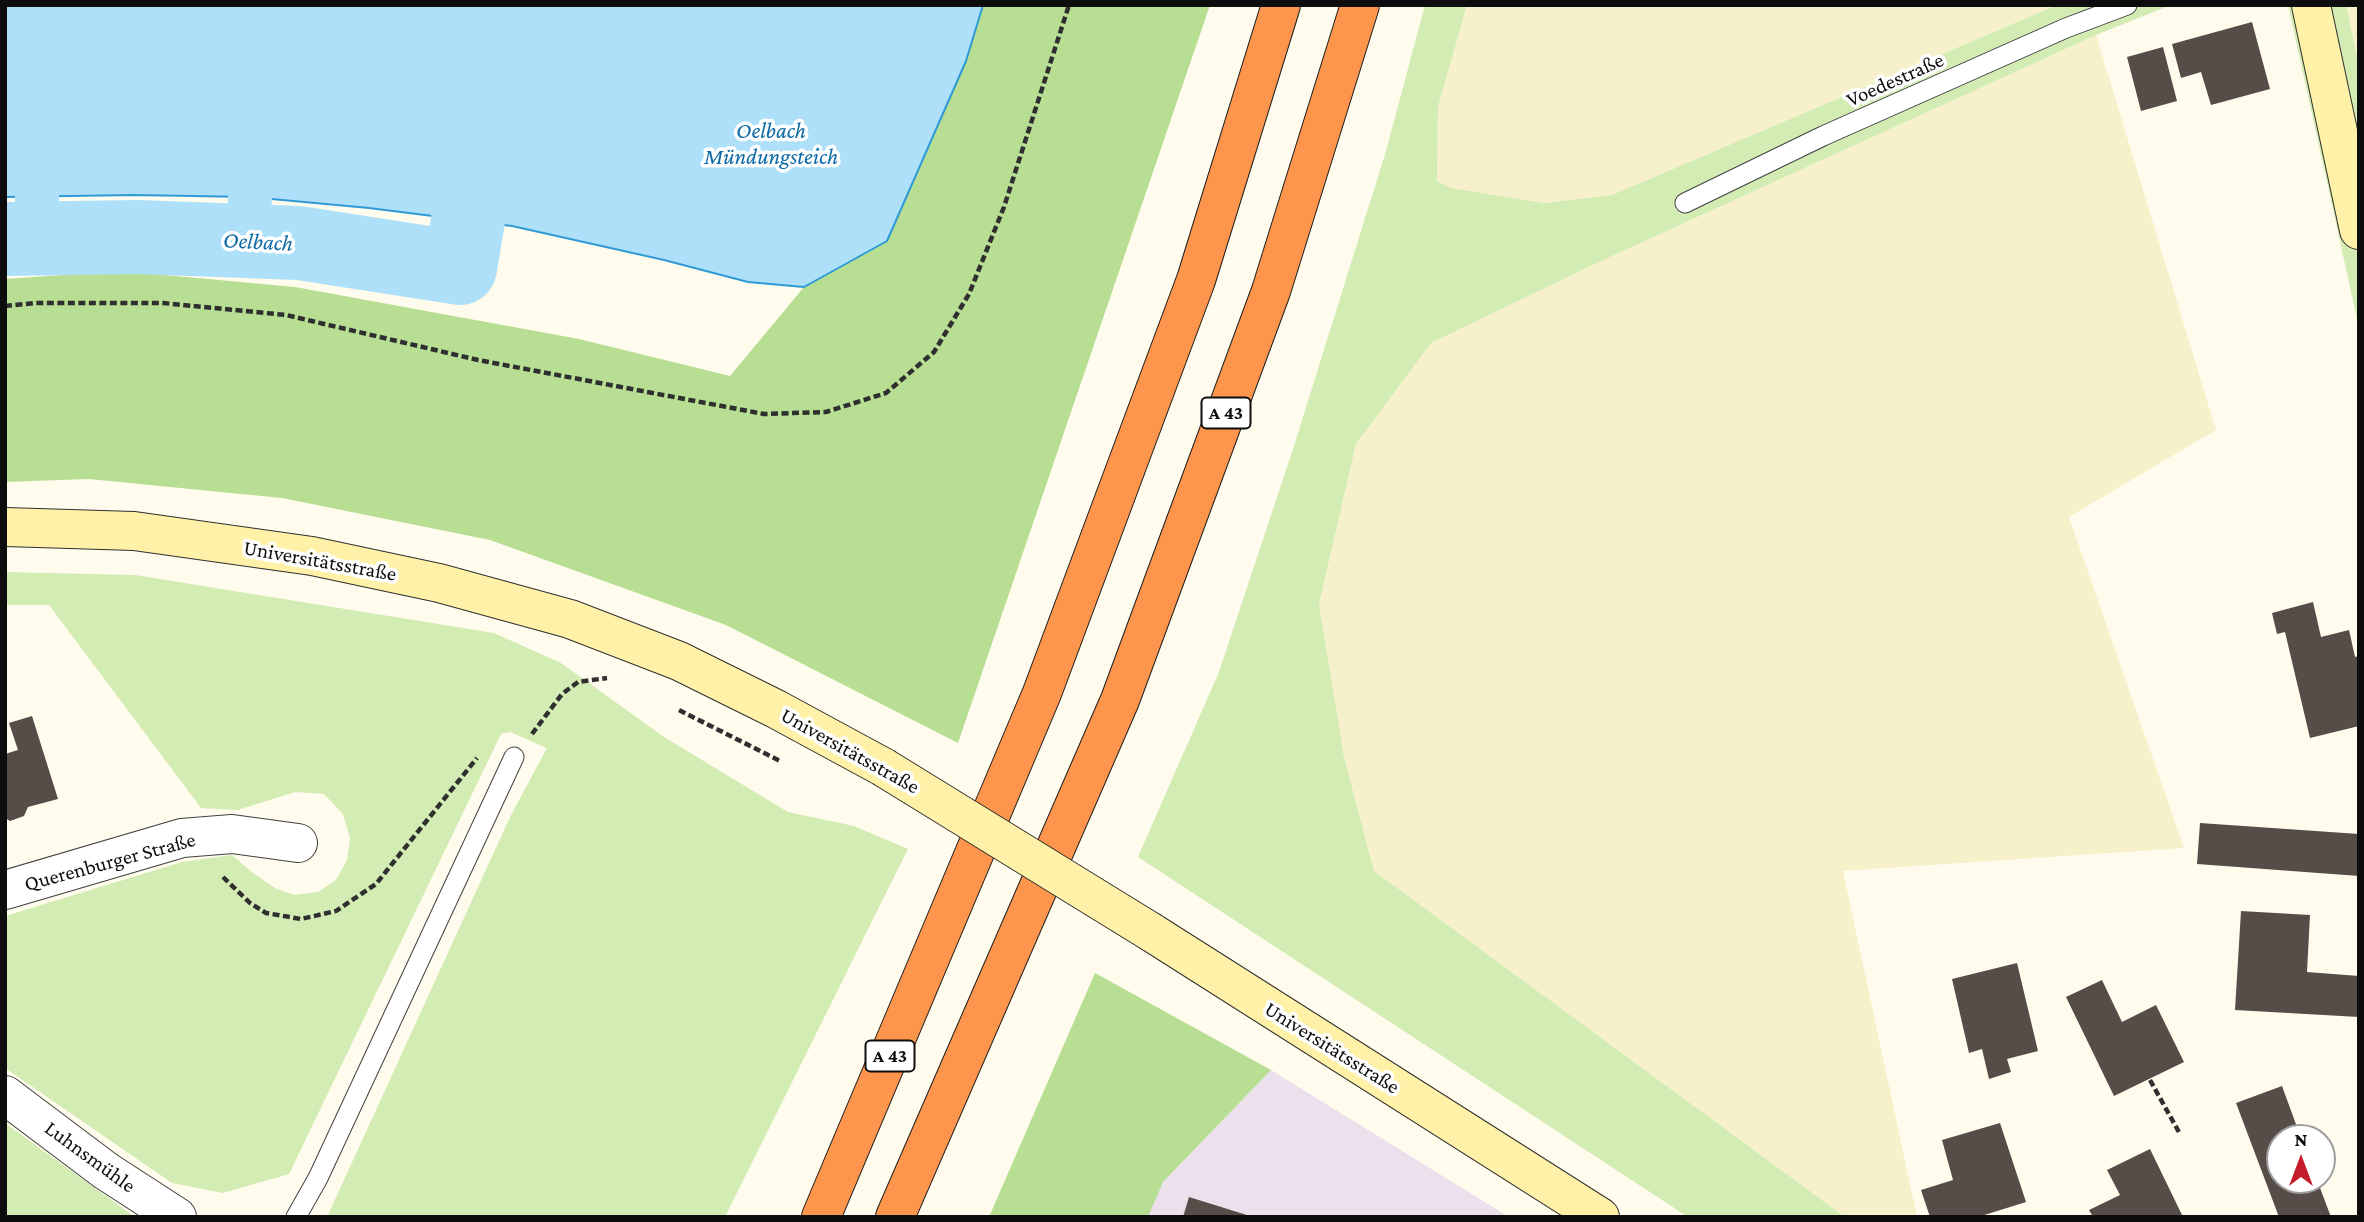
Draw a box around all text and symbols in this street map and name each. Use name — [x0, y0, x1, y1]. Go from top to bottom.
street label: Voedestraße — [1842, 47, 1948, 113]
water label: Oelbach Mündungsteich — [704, 117, 838, 171]
water label: Oelbach — [222, 226, 294, 258]
road number: A 43 — [1202, 398, 1250, 428]
street label: Universitätsstraße — [242, 535, 398, 587]
street label: Universitätsstraße — [776, 702, 924, 800]
street label: Querenburger Straße — [22, 827, 198, 897]
street label: Universitätsstraße — [1260, 996, 1404, 1100]
road number: A 43 — [866, 1040, 914, 1072]
street label: Luhnsmühle — [40, 1116, 140, 1198]
north arrow — [2266, 1124, 2336, 1194]
text: N — [2295, 1129, 2307, 1150]

